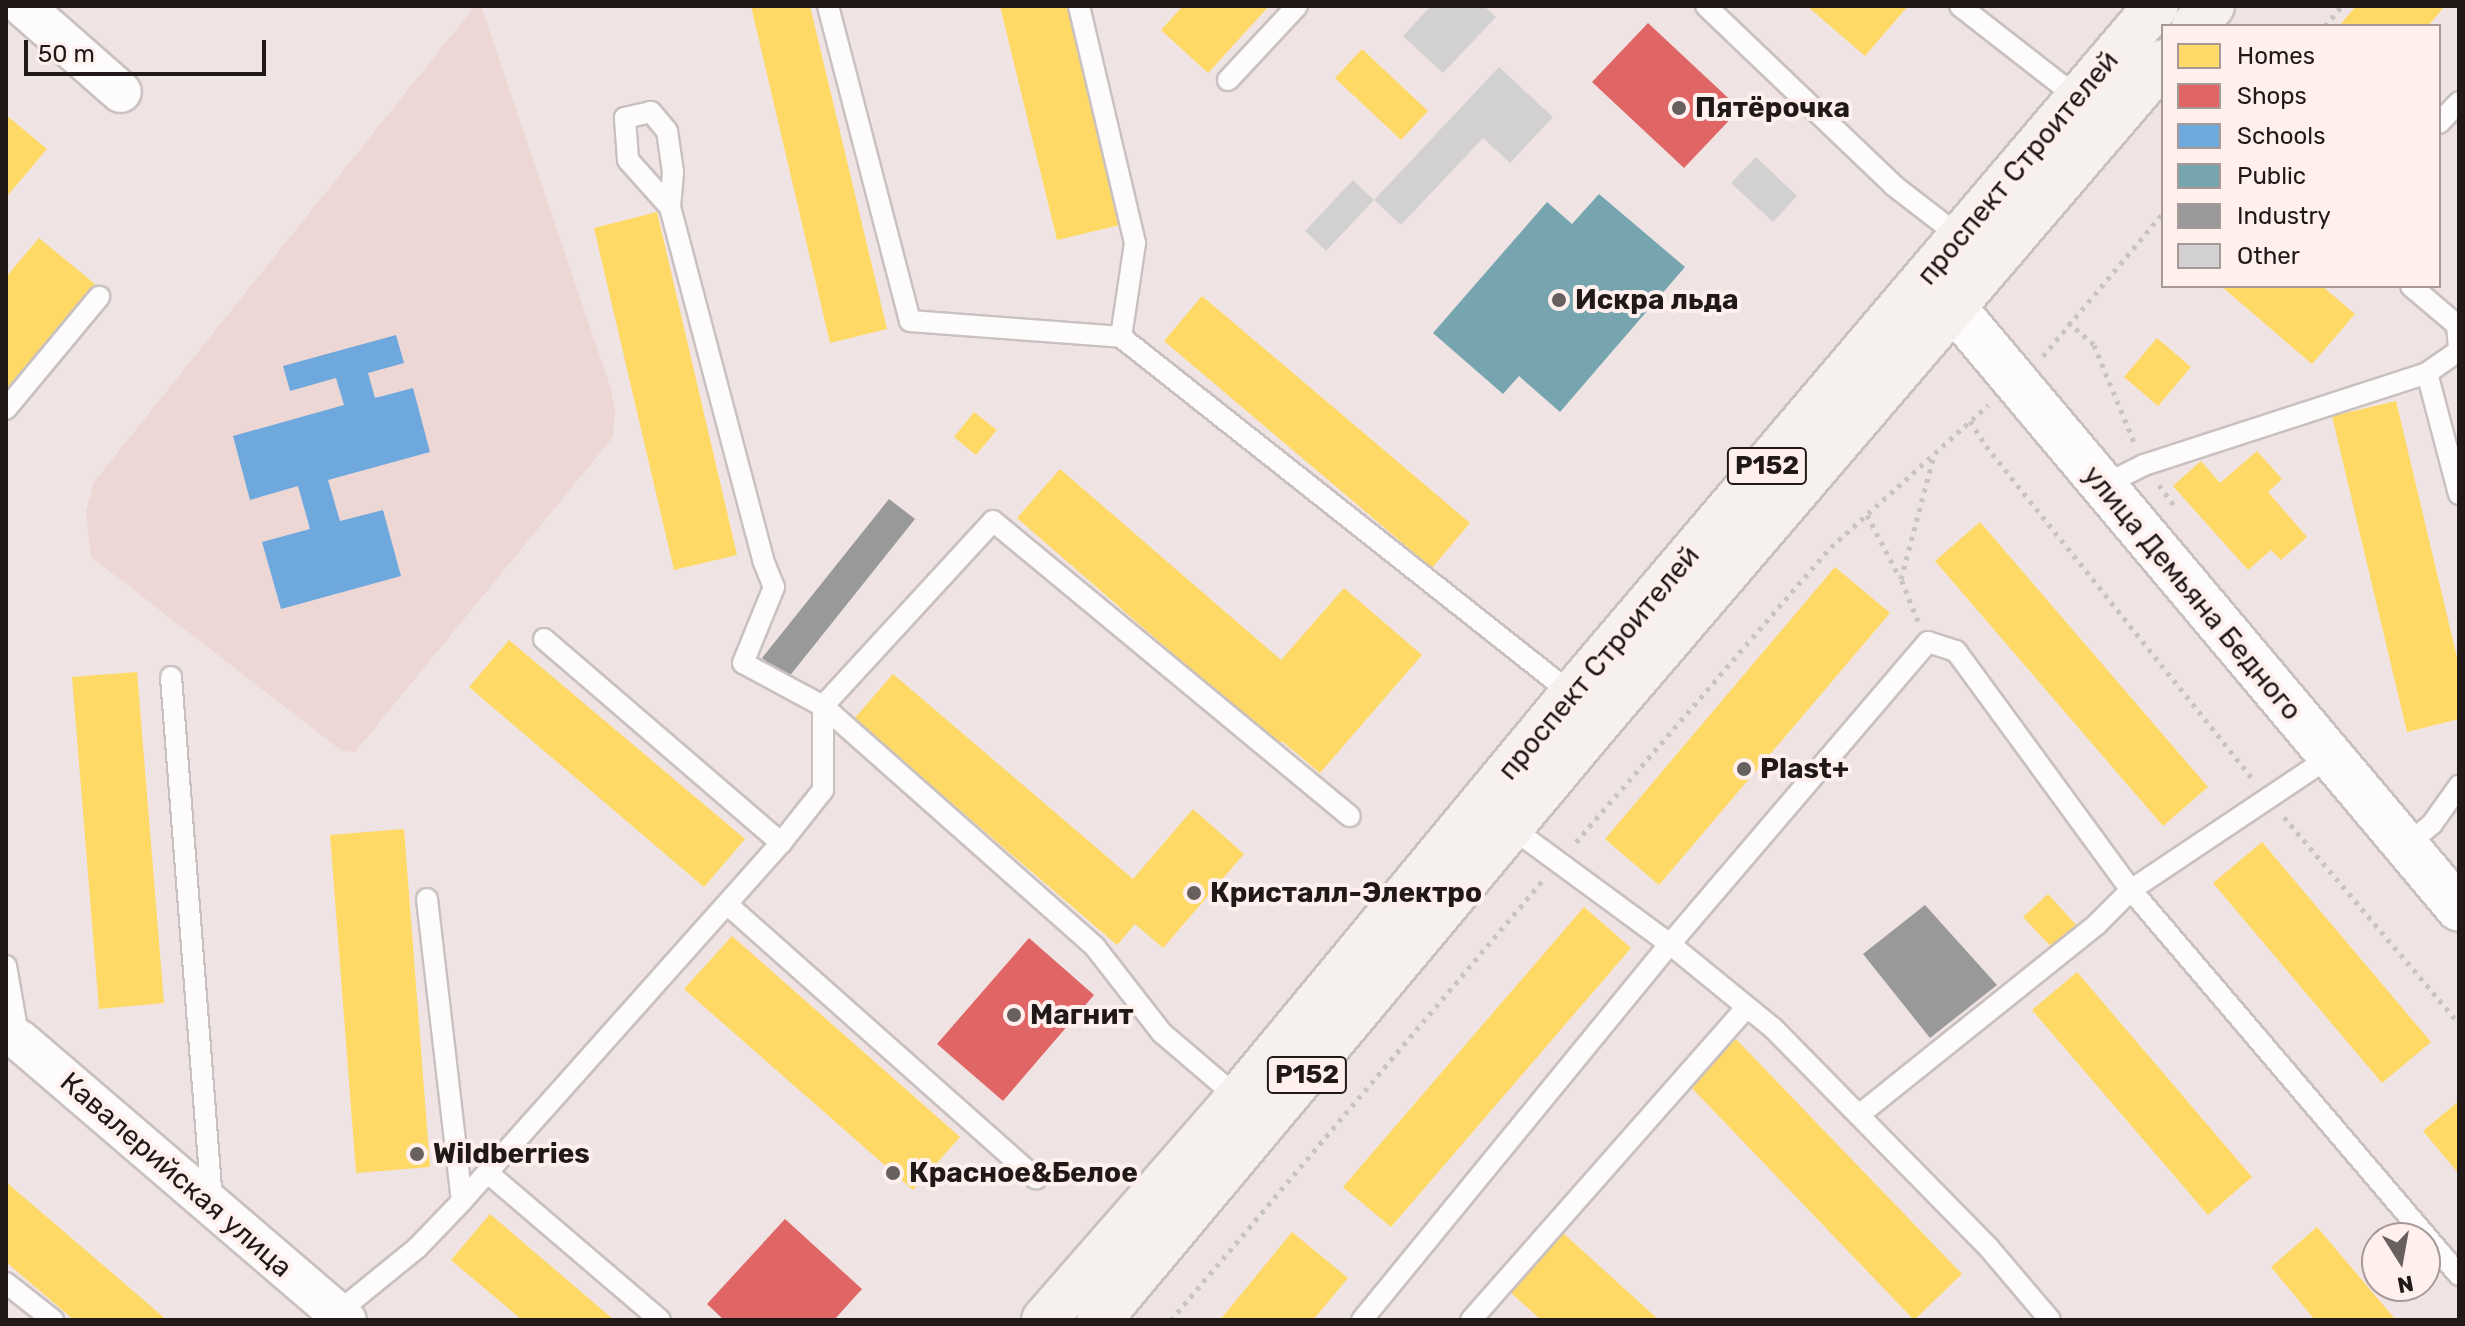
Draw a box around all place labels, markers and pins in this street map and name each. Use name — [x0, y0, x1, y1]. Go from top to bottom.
place label: Пятёрочка — [1695, 91, 1850, 125]
marker: Пятёрочка — [1670, 99, 1688, 117]
place label: Искра льда — [1575, 283, 1738, 317]
marker: Искра льда — [1550, 291, 1568, 309]
place label: Plast+ — [1760, 752, 1849, 786]
marker: Plast+ — [1735, 760, 1753, 778]
place label: Кристалл-Электро — [1210, 876, 1482, 910]
marker: Кристалл-Электро — [1185, 884, 1203, 902]
place label: Магнит — [1030, 998, 1134, 1032]
marker: Магнит — [1005, 1006, 1023, 1024]
place label: Wildberries — [433, 1137, 590, 1171]
marker: Wildberries — [408, 1145, 426, 1163]
place label: Красное&Белое — [909, 1156, 1138, 1190]
marker: Красное&Белое — [884, 1164, 902, 1182]

